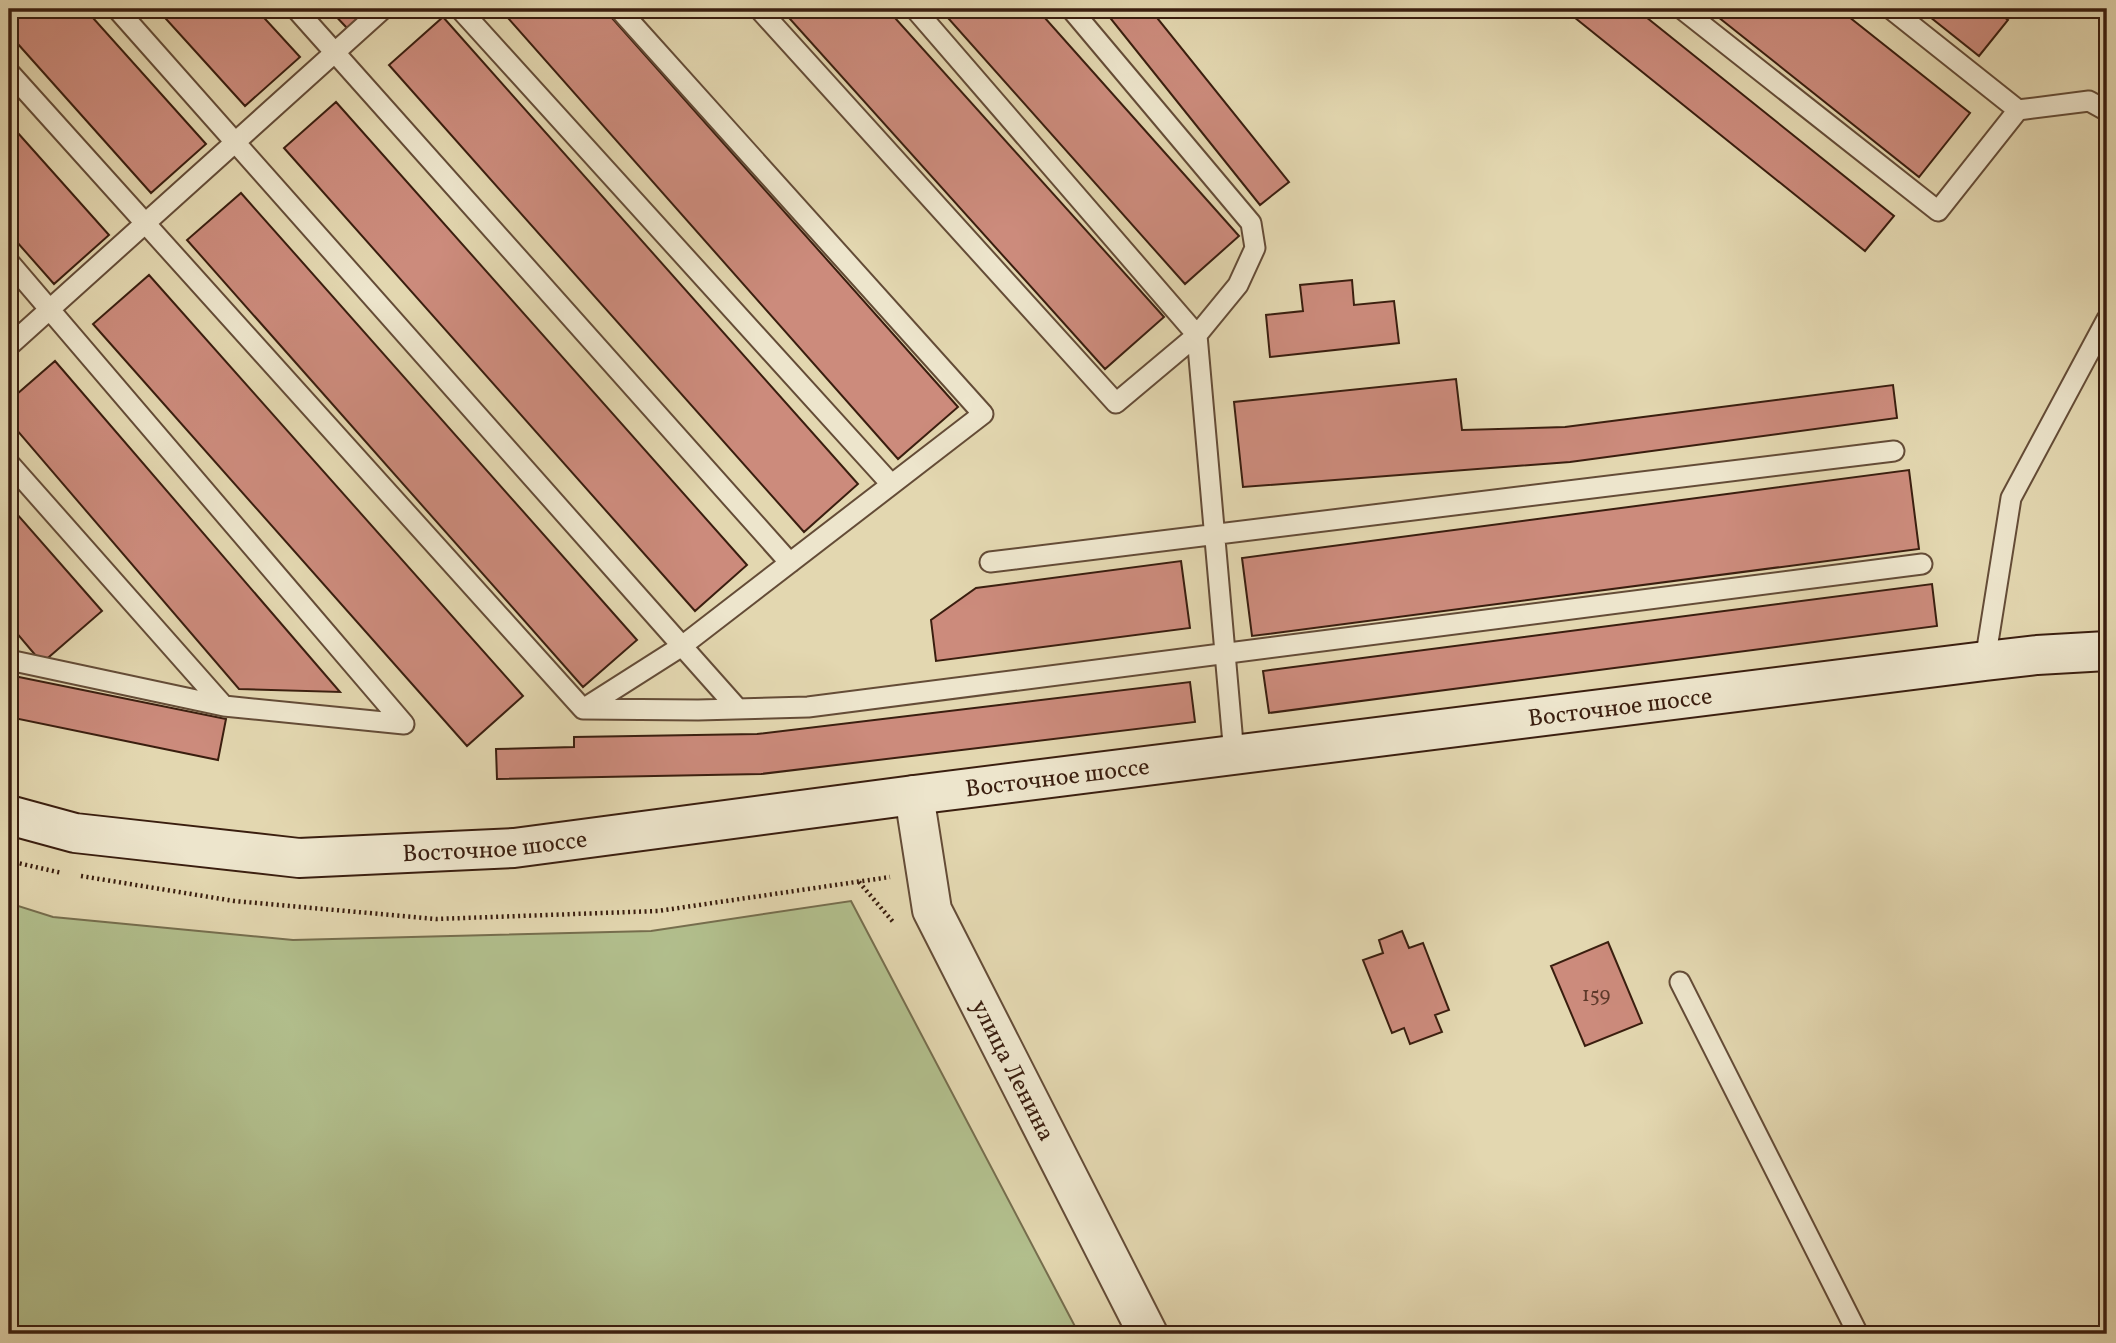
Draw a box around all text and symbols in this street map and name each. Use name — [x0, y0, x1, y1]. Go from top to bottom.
street label: Восточное шоссе — [1526, 680, 1714, 737]
street label: Восточное шоссе — [963, 751, 1152, 807]
street label: Восточное шоссе — [402, 823, 590, 872]
house number: 159 — [1582, 981, 1610, 1010]
street label: улица Ленина — [961, 994, 1062, 1148]

